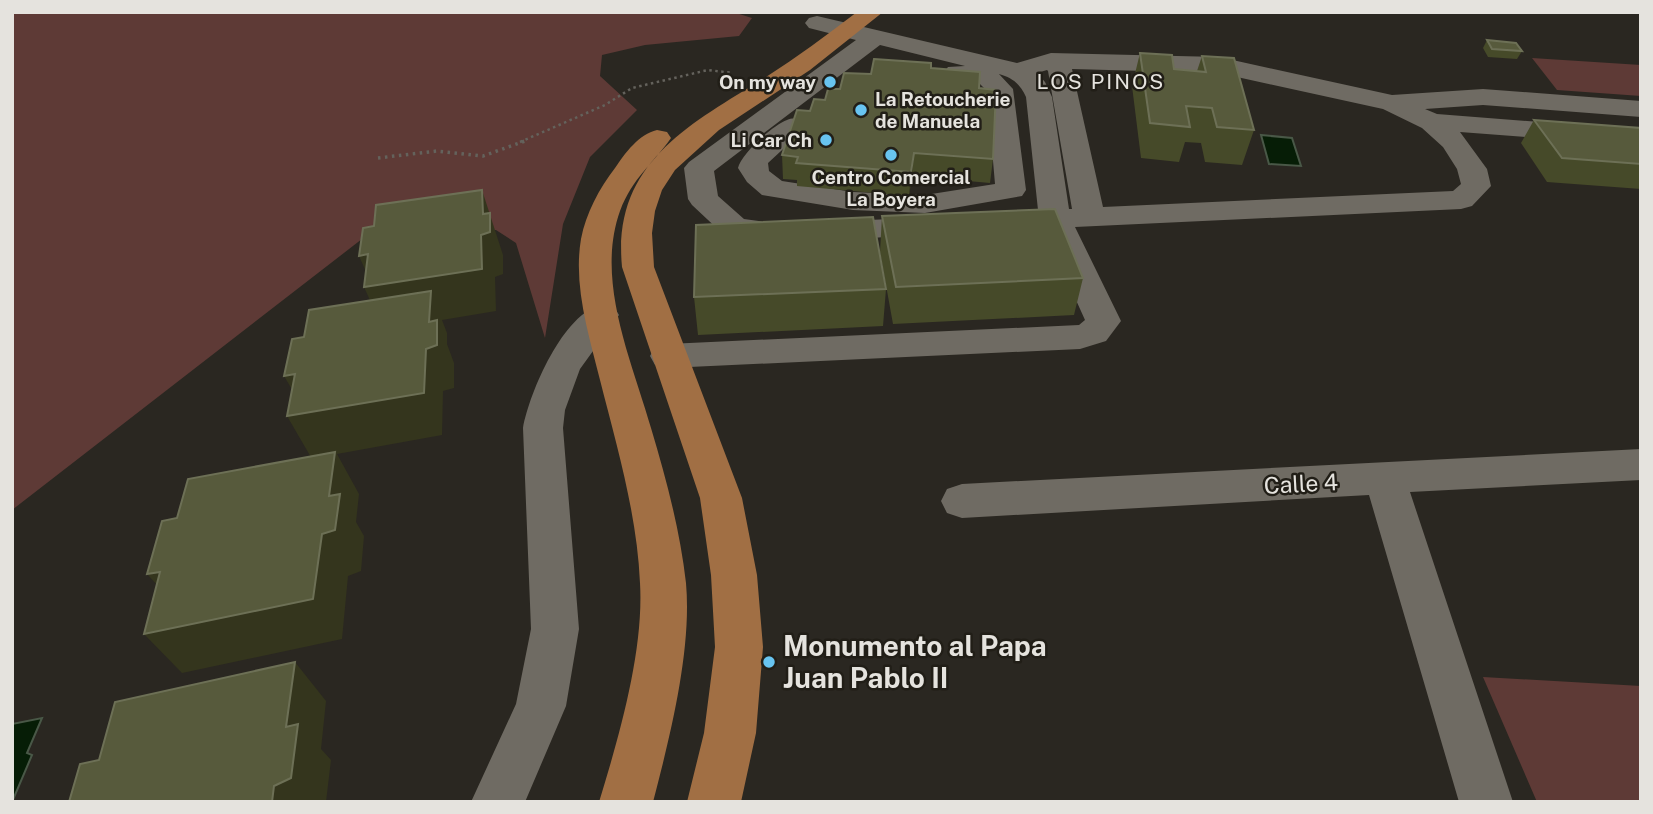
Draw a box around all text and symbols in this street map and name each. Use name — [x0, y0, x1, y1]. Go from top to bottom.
district label: LOS PINOS — [1037, 69, 1165, 94]
place label: On my way — [719, 71, 816, 93]
marker: On my way — [822, 74, 838, 90]
place label: La Retoucherie de Manuela — [875, 88, 1011, 132]
marker: La Retoucherie de Manuela — [853, 102, 869, 118]
place label: Li Car Ch — [731, 129, 812, 151]
marker: Li Car Ch — [818, 132, 834, 148]
marker: Centro Comercial La Boyera — [883, 147, 899, 163]
place label: Centro Comercial La Boyera — [811, 166, 971, 210]
street label: Calle 4 — [1263, 468, 1339, 499]
place label: Monumento al Papa Juan Pablo II — [783, 629, 1047, 694]
marker: Monumento al Papa Juan Pablo II — [761, 654, 777, 670]

